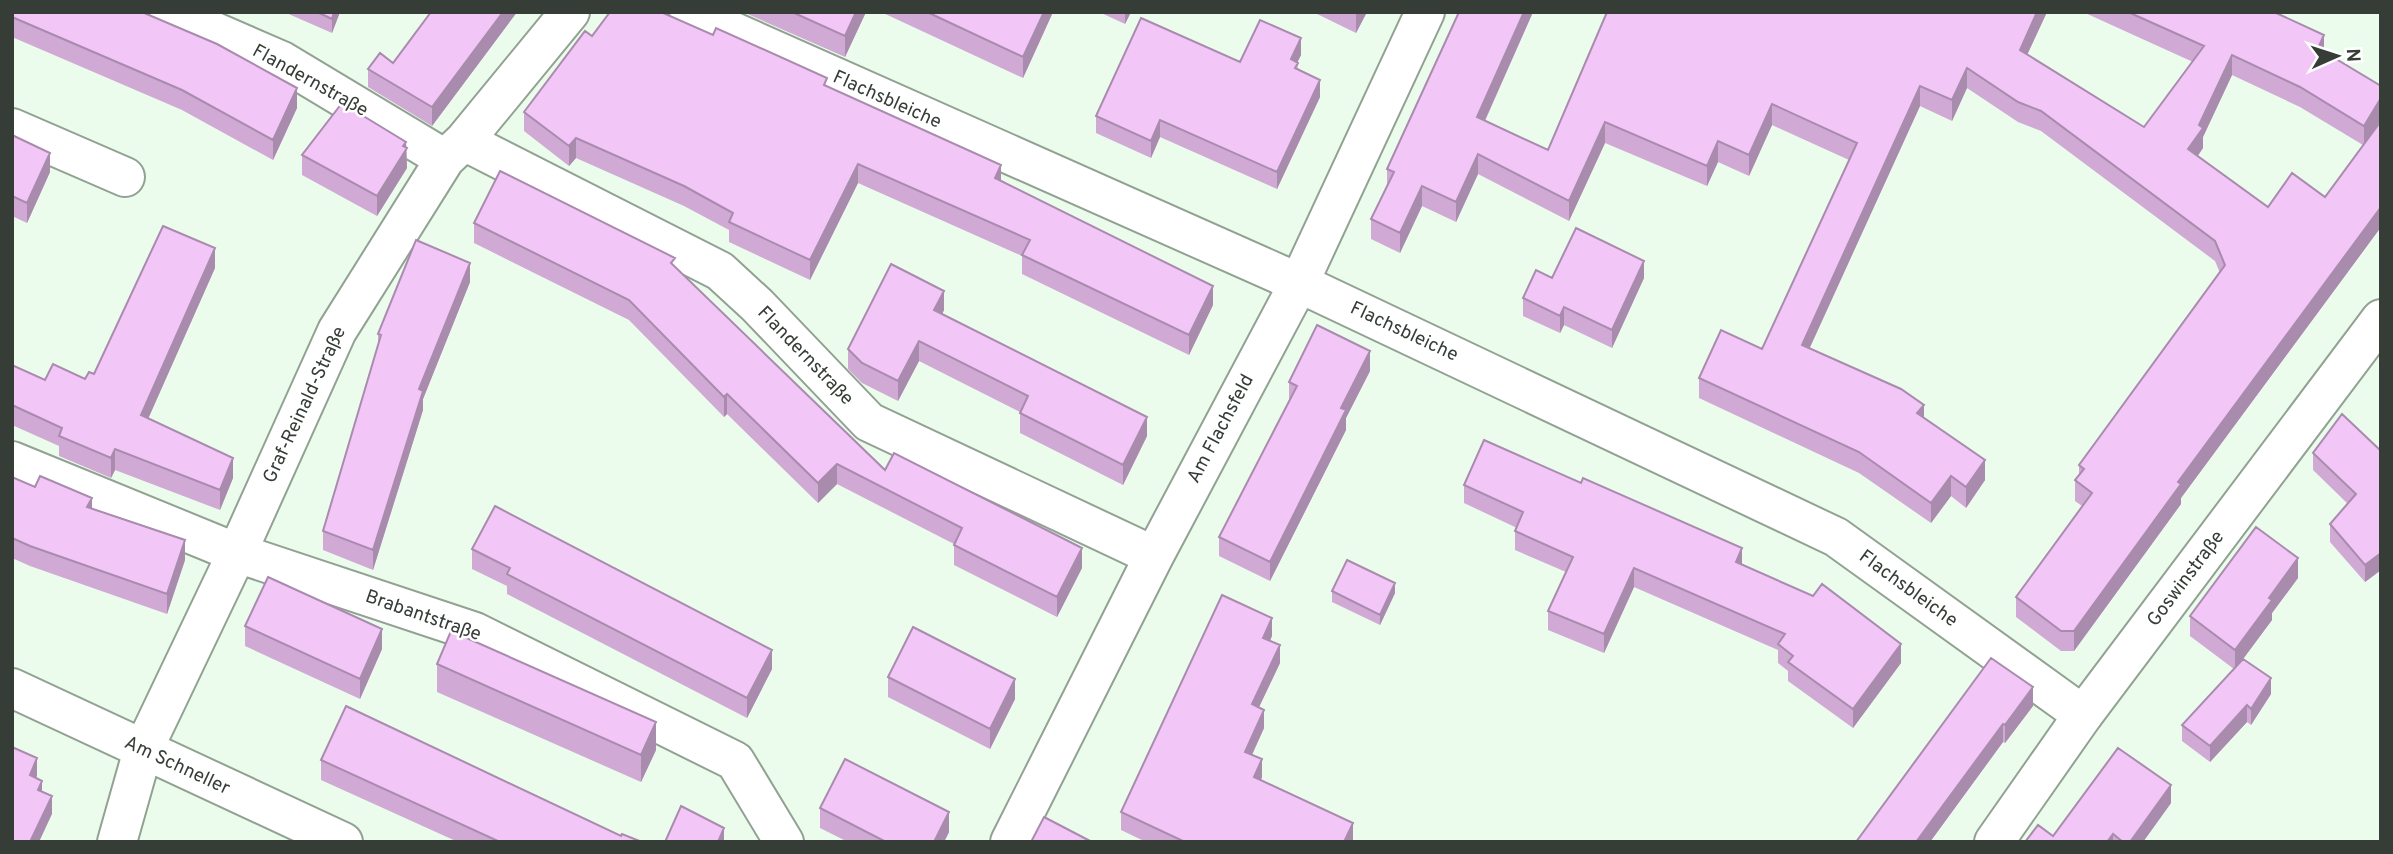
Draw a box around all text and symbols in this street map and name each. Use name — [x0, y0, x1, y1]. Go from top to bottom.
north arrow — [2302, 21, 2372, 91]
street label: Flandernstraße — [248, 39, 372, 123]
text: N — [2340, 48, 2364, 63]
street label: Flachsbleiche — [829, 65, 945, 135]
street label: Flachsbleiche — [1346, 297, 1462, 367]
street label: Flandernstraße — [752, 301, 858, 411]
street label: Graf-Reinald-Straße — [258, 323, 352, 487]
street label: Am Flachsfeld — [1182, 370, 1260, 488]
street label: Goswinstraße — [2142, 526, 2230, 632]
street label: Flachsbleiche — [1854, 545, 1962, 633]
street label: Brabantstraße — [362, 585, 484, 647]
street label: Am Schneller — [120, 731, 234, 801]

